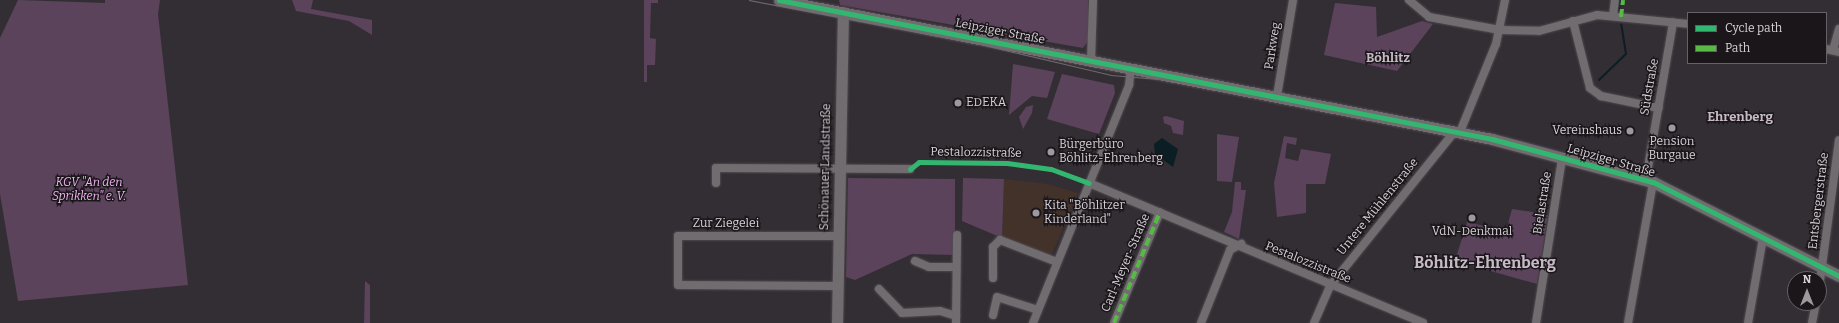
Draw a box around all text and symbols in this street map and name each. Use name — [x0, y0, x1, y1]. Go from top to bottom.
legend — [1687, 12, 1827, 64]
street label: Leipziger Straße — [954, 16, 1046, 48]
street label: Parkweg — [1262, 21, 1284, 71]
text: Cycle path — [1725, 21, 1782, 35]
text: Path — [1725, 41, 1750, 55]
district label: Böhlitz — [1366, 50, 1410, 66]
street label: Südstraße — [1638, 57, 1662, 117]
place label: EDEKA — [966, 96, 1006, 110]
marker: EDEKA — [953, 98, 963, 108]
street label: Schönauer Landstraße — [818, 103, 834, 231]
district label: Ehrenberg — [1707, 109, 1773, 125]
marker: Pension Burgaue — [1667, 123, 1677, 133]
place label: Vereinshaus — [1552, 124, 1622, 138]
marker: Vereinshaus — [1625, 126, 1635, 136]
place label: Pension Burgaue — [1648, 135, 1696, 163]
place label: Bürgerbüro Böhlitz-Ehrenberg — [1059, 138, 1163, 166]
street label: Leipziger Straße — [1565, 142, 1657, 180]
street label: Pestalozzistraße — [930, 145, 1022, 161]
marker: Bürgerbüro Böhlitz-Ehrenberg — [1046, 147, 1056, 157]
street label: Entsbergerstraße — [1806, 152, 1832, 250]
street label: Untere Mühlenstraße — [1335, 156, 1421, 258]
street label: Bielastraße — [1531, 171, 1555, 235]
park label: KGV "An den Sprikken" e. V. — [52, 176, 126, 204]
place label: Kita "Böhlitzer Kinderland" — [1044, 199, 1125, 227]
marker: Kita "Böhlitzer Kinderland" — [1031, 208, 1041, 218]
street label: Carl-Meyer-Straße — [1099, 212, 1153, 314]
marker: VdN-Denkmal — [1467, 213, 1477, 223]
street label: Zur Ziegelei — [693, 217, 759, 231]
place label: VdN-Denkmal — [1432, 225, 1512, 239]
street label: Pestalozzistraße — [1263, 239, 1353, 287]
district label: Böhlitz-Ehrenberg — [1414, 253, 1556, 273]
north arrow — [1787, 271, 1827, 311]
text: N — [1803, 273, 1811, 286]

